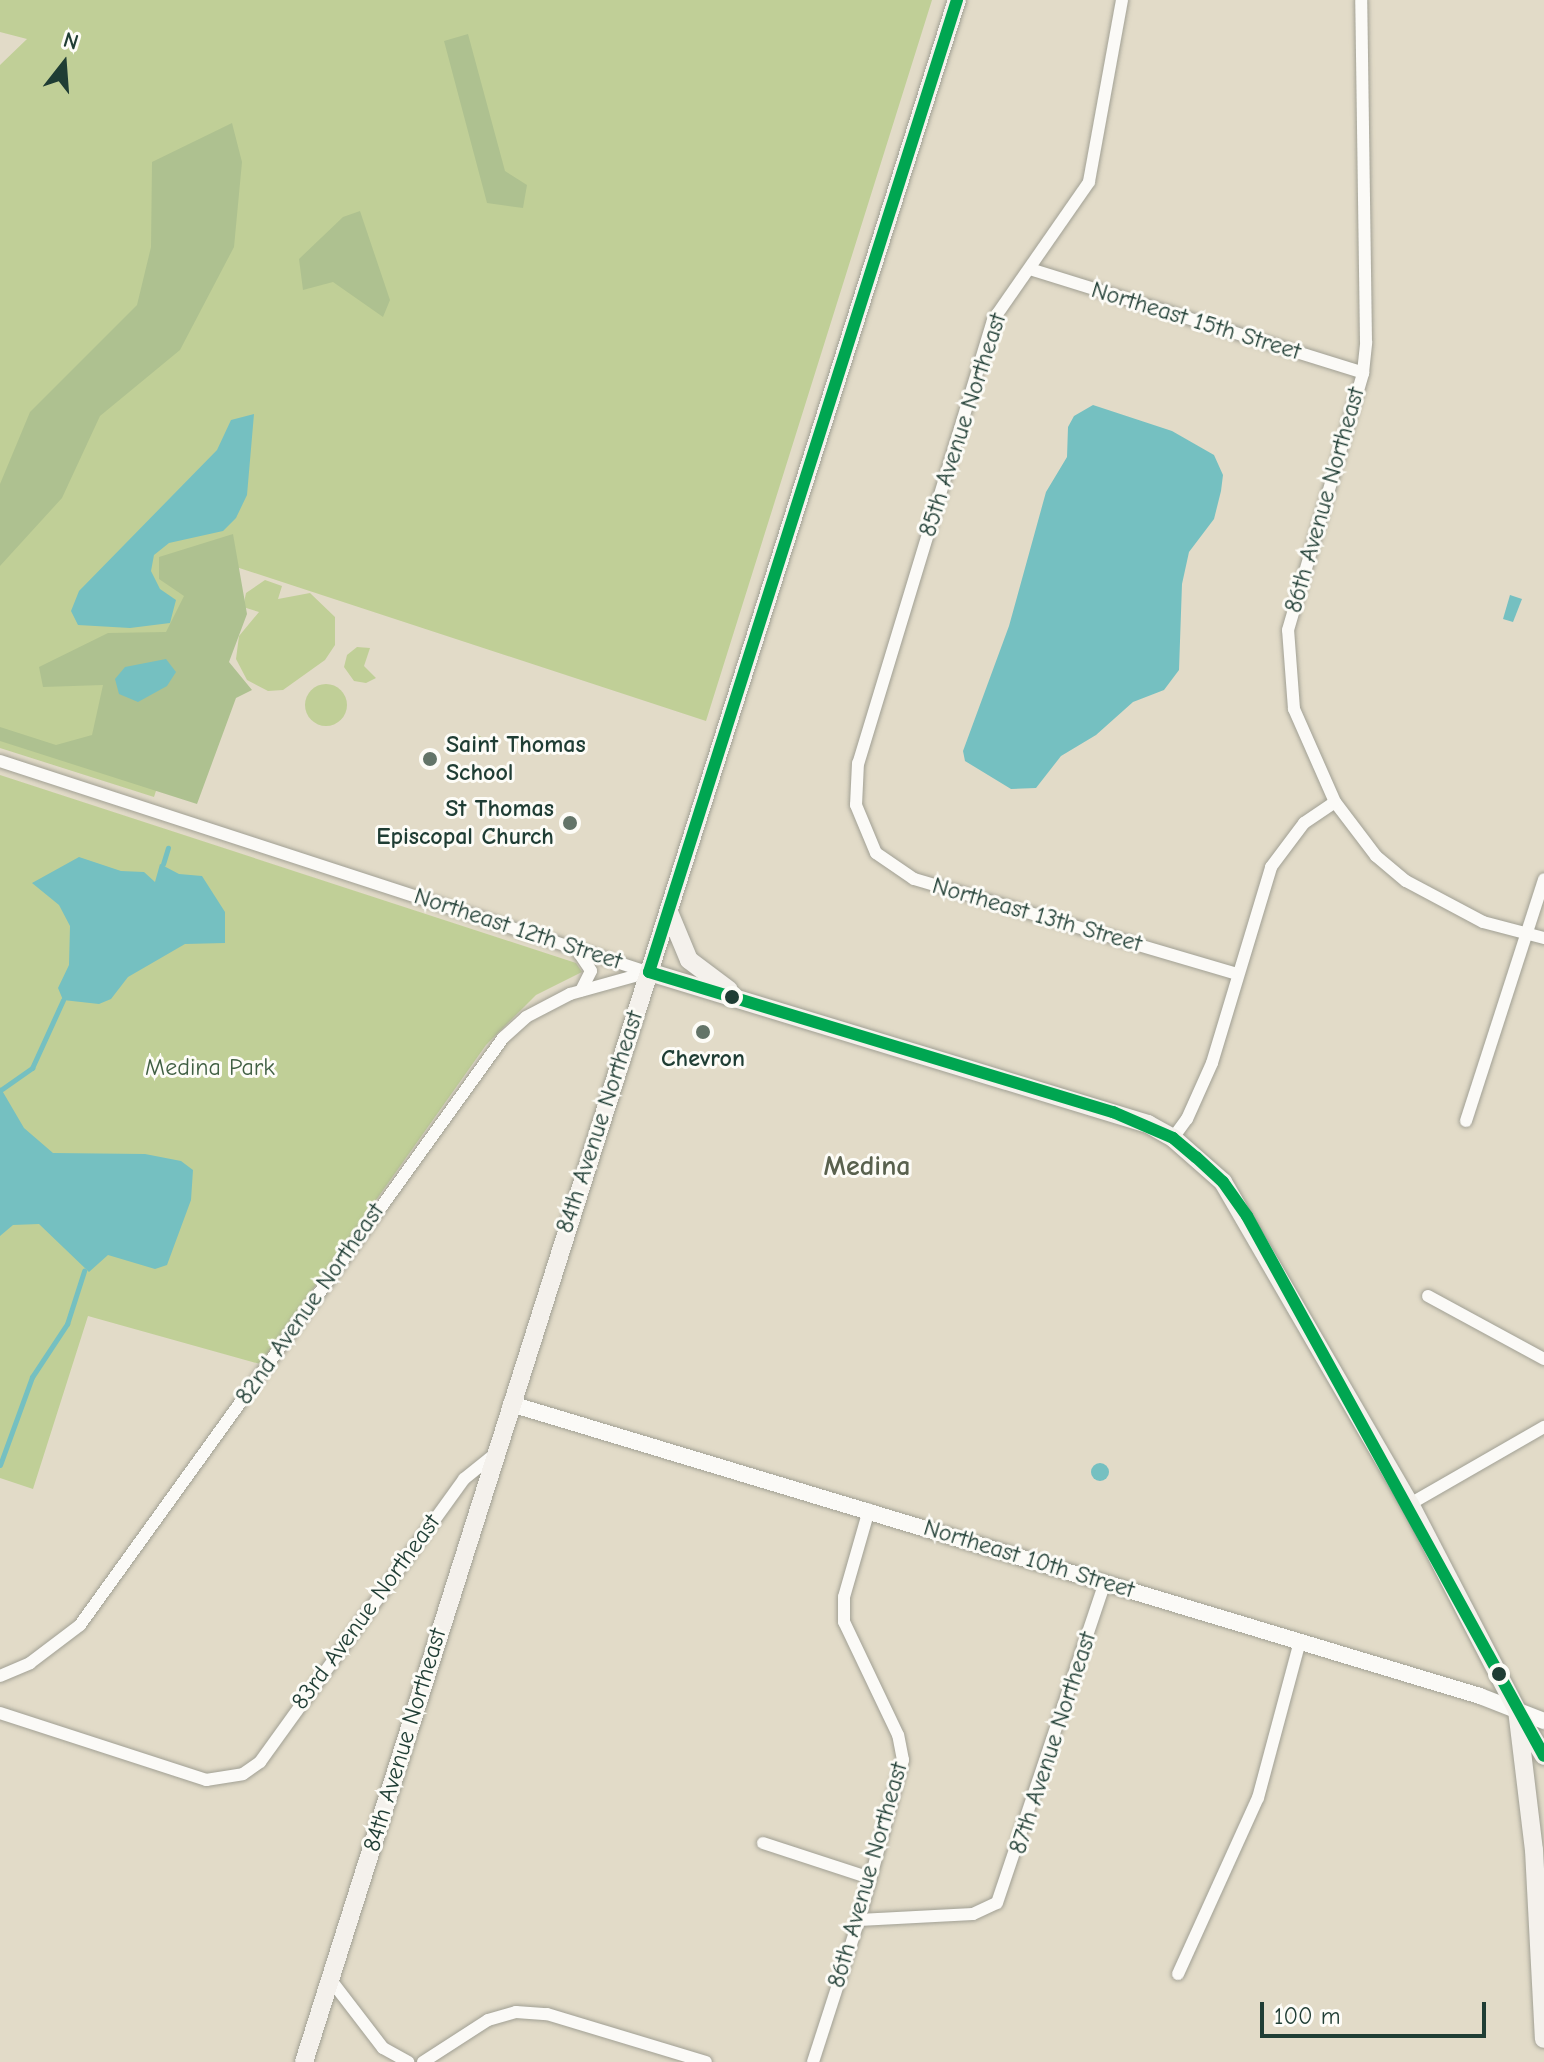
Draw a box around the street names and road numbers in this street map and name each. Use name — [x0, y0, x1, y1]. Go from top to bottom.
street label: Northeast 15th Street — [1088, 275, 1304, 367]
street label: 85th Avenue Northeast — [913, 310, 1013, 540]
street label: 86th Avenue Northeast — [1279, 384, 1371, 616]
street label: Northeast 13th Street — [929, 871, 1145, 959]
street label: Northeast 12th Street — [410, 882, 626, 976]
street label: 84th Avenue Northeast — [550, 1007, 650, 1237]
street label: 82nd Avenue Northeast — [230, 1198, 390, 1410]
street label: 83rd Avenue Northeast — [286, 1509, 446, 1715]
street label: Northeast 10th Street — [920, 1513, 1138, 1605]
street label: 84th Avenue Northeast — [357, 1625, 453, 1855]
street label: 87th Avenue Northeast — [1004, 1628, 1102, 1858]
street label: 86th Avenue Northeast — [822, 1759, 914, 1991]

